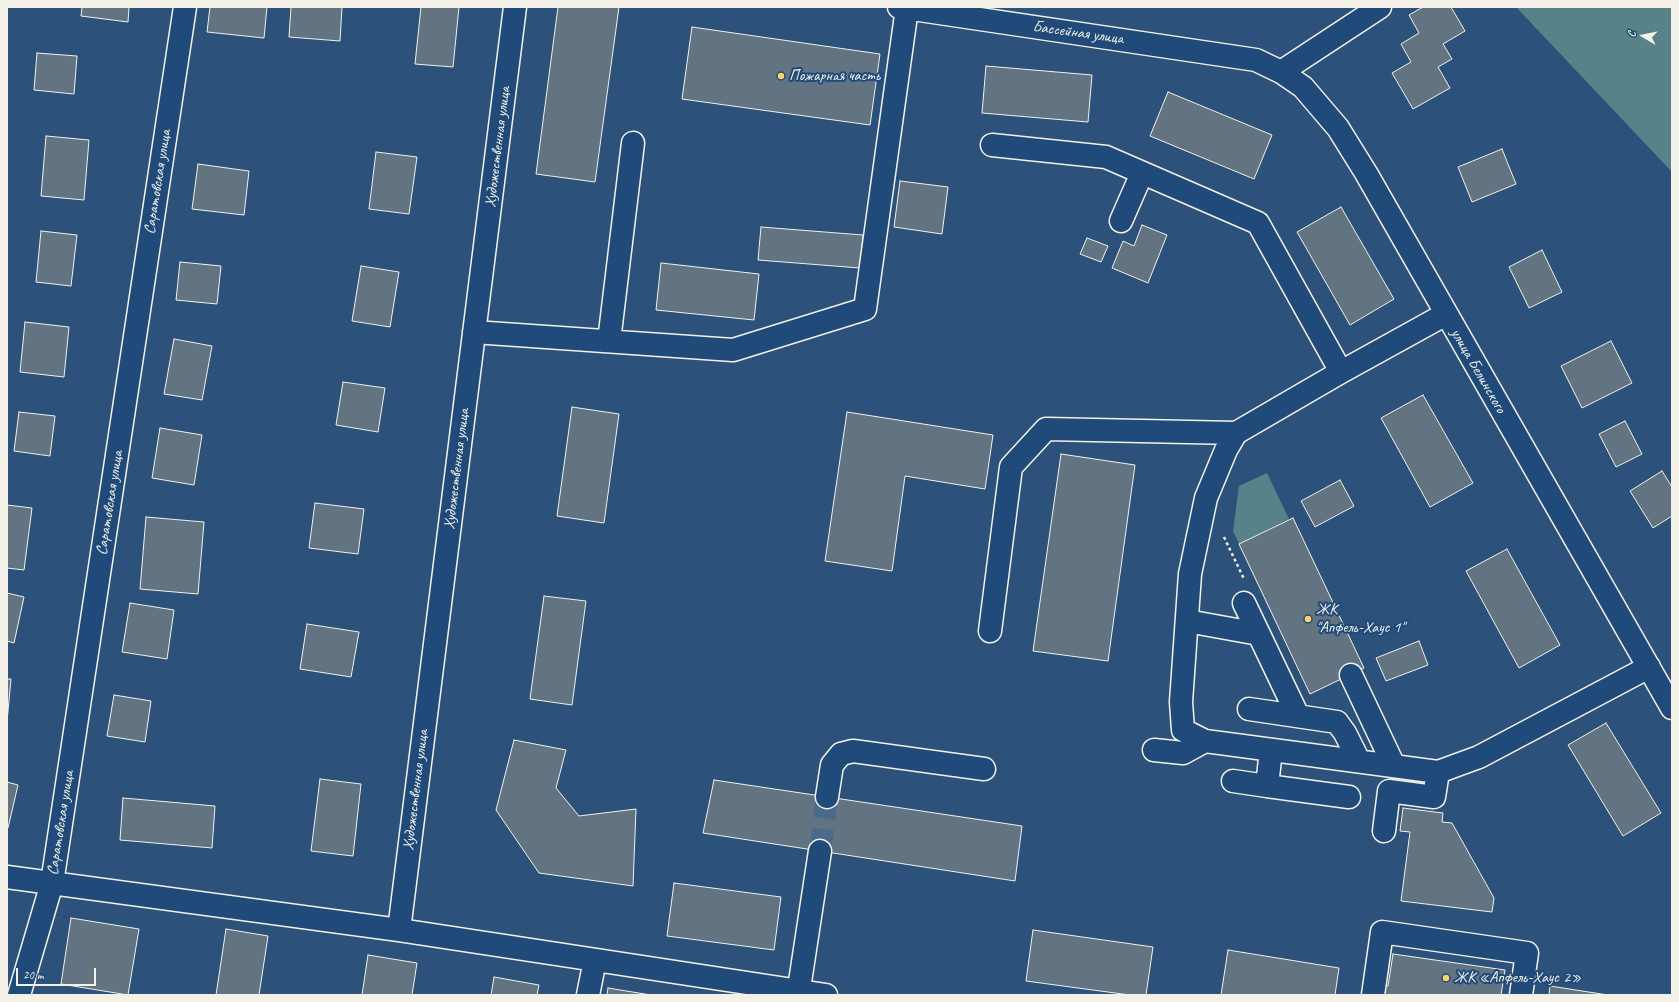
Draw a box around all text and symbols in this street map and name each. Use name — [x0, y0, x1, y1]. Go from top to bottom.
north arrow — [1623, 16, 1663, 56]
street label: Бассейная улица — [1031, 17, 1125, 49]
text: С — [1624, 30, 1638, 38]
place label: Пожарная часть — [789, 66, 880, 86]
marker: Пожарная часть — [776, 71, 786, 81]
street label: Художественная улица — [481, 86, 515, 208]
street label: Саратовская улица — [140, 128, 176, 236]
street label: улица Белинского — [1446, 325, 1510, 417]
street label: Художественная улица — [440, 408, 474, 530]
street label: Саратовская улица — [92, 449, 128, 557]
place label: ЖК "Апфель-Хаус 1" — [1316, 600, 1404, 638]
marker: ЖК "Апфель-Хаус 1" — [1303, 614, 1313, 624]
street label: Художественная улица — [399, 729, 433, 851]
street label: Саратовская улица — [43, 769, 79, 877]
scale bar — [18, 960, 98, 986]
text: 20 m — [23, 967, 43, 983]
place label: ЖК «Апфель-Хаус 2» — [1454, 968, 1581, 988]
marker: ЖК «Апфель-Хаус 2» — [1441, 973, 1451, 983]

